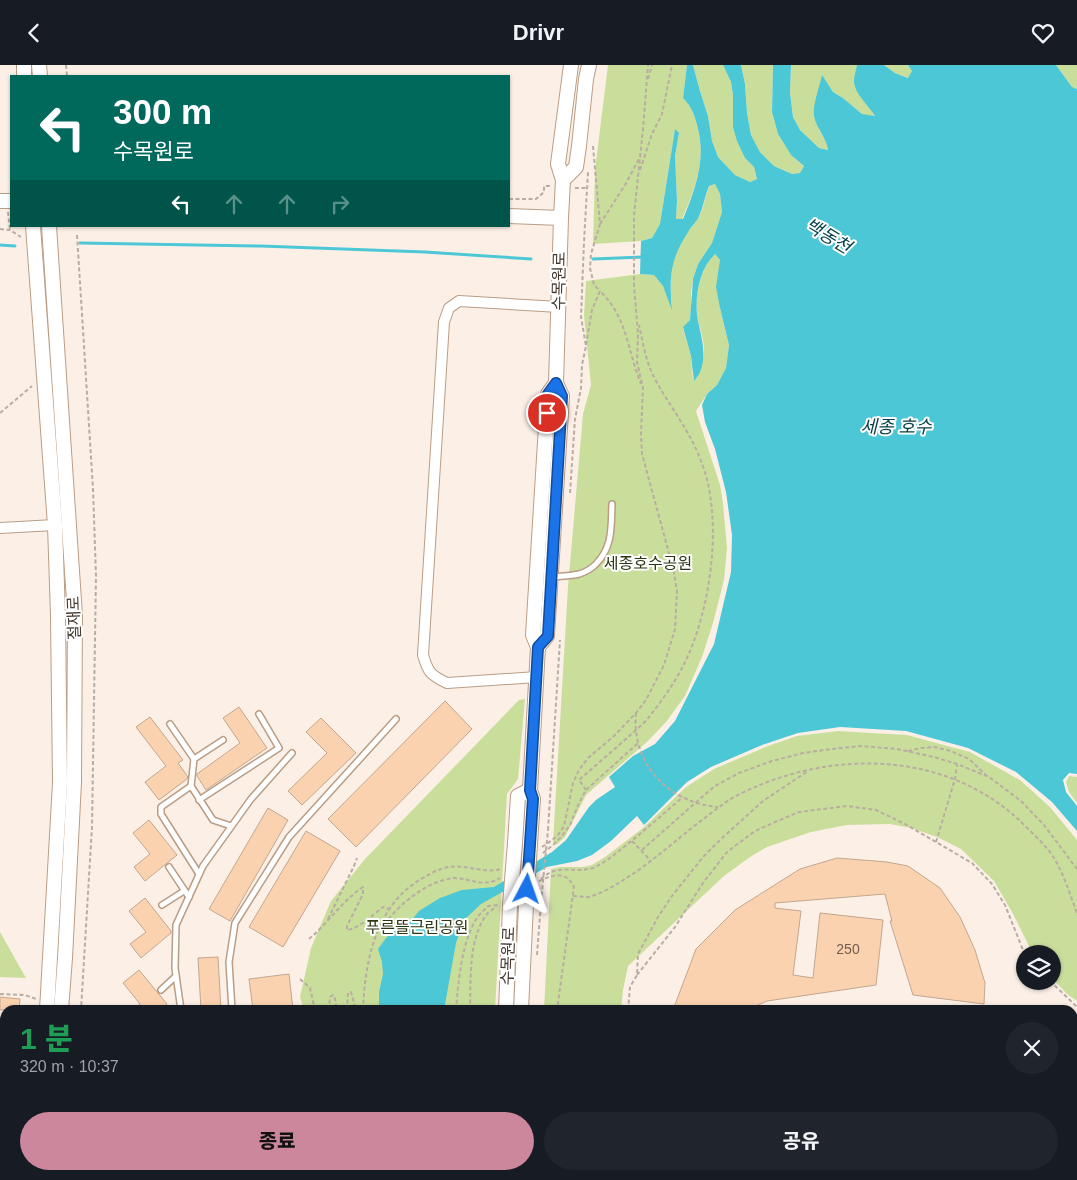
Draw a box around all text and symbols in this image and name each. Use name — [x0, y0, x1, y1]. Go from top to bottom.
icon: back — [20, 19, 48, 47]
icon: heart — [1029, 19, 1057, 47]
text: Drivr — [513, 20, 564, 45]
text: 300 m — [113, 92, 212, 131]
icon: left — [30, 95, 95, 160]
text: 수목원로 — [113, 139, 194, 164]
icon: left — [167, 190, 195, 218]
icon: ahead — [220, 190, 248, 218]
icon: ahead — [273, 190, 301, 218]
icon: right — [326, 190, 354, 218]
water label: 백동천 — [802, 215, 857, 259]
street label: 수목원로 — [550, 251, 568, 311]
pin — [526, 392, 568, 434]
icon: arrive — [533, 399, 561, 427]
water label: 세종 호수 — [860, 417, 933, 437]
park label: 세종호수공원 — [604, 555, 692, 572]
street label: 절재로 — [65, 595, 83, 640]
position arrow — [500, 862, 552, 914]
park label: 푸른뜰근린공원 — [365, 919, 469, 936]
street label: 수목원로 — [498, 926, 518, 986]
house number: 250 — [836, 941, 860, 957]
map controls — [1016, 945, 1061, 990]
button: layers — [1016, 945, 1061, 990]
text: 1 분 — [20, 1022, 73, 1055]
button: close — [1006, 1022, 1058, 1074]
text: 320 m · 10:37 — [20, 1058, 119, 1075]
button: 종료 — [20, 1112, 534, 1170]
button: 공유 — [544, 1112, 1058, 1170]

